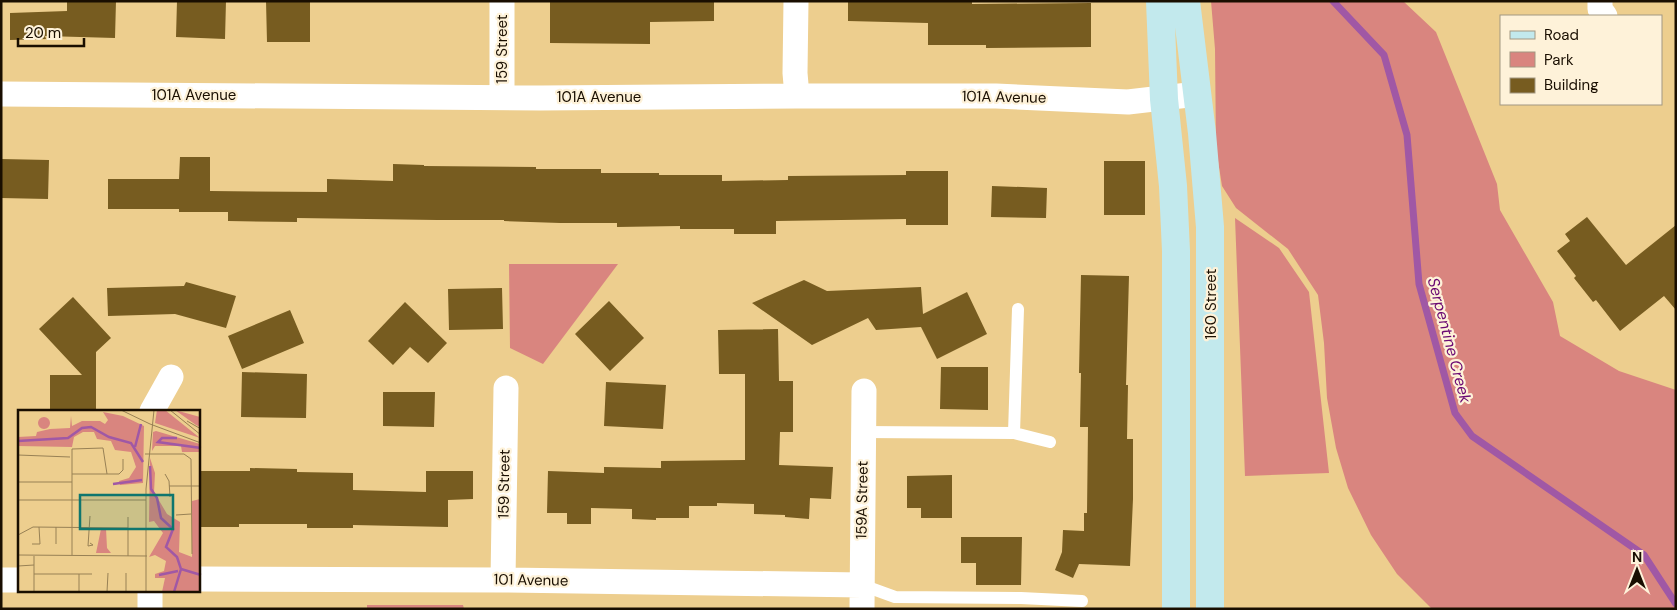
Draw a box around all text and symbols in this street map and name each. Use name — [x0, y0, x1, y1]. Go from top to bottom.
street label: 159 Street — [492, 14, 512, 84]
scale bar — [18, 15, 84, 47]
legend — [1500, 15, 1662, 105]
text: 20 m — [25, 23, 61, 43]
text: Road — [1544, 25, 1579, 45]
text: Park — [1544, 50, 1574, 70]
text: Building — [1544, 75, 1599, 95]
street label: 101A Avenue — [152, 85, 236, 105]
street label: 101A Avenue — [962, 86, 1046, 108]
street label: 101A Avenue — [557, 87, 641, 107]
street label: 160 Street — [1201, 268, 1221, 339]
water label: Serpentine Creek — [1423, 275, 1477, 406]
inset map — [18, 410, 200, 592]
street label: 159 Street — [493, 449, 515, 519]
street label: 159A Street — [851, 460, 873, 539]
north arrow — [1612, 545, 1662, 595]
text: N — [1632, 548, 1642, 566]
street label: 101 Avenue — [494, 569, 568, 591]

